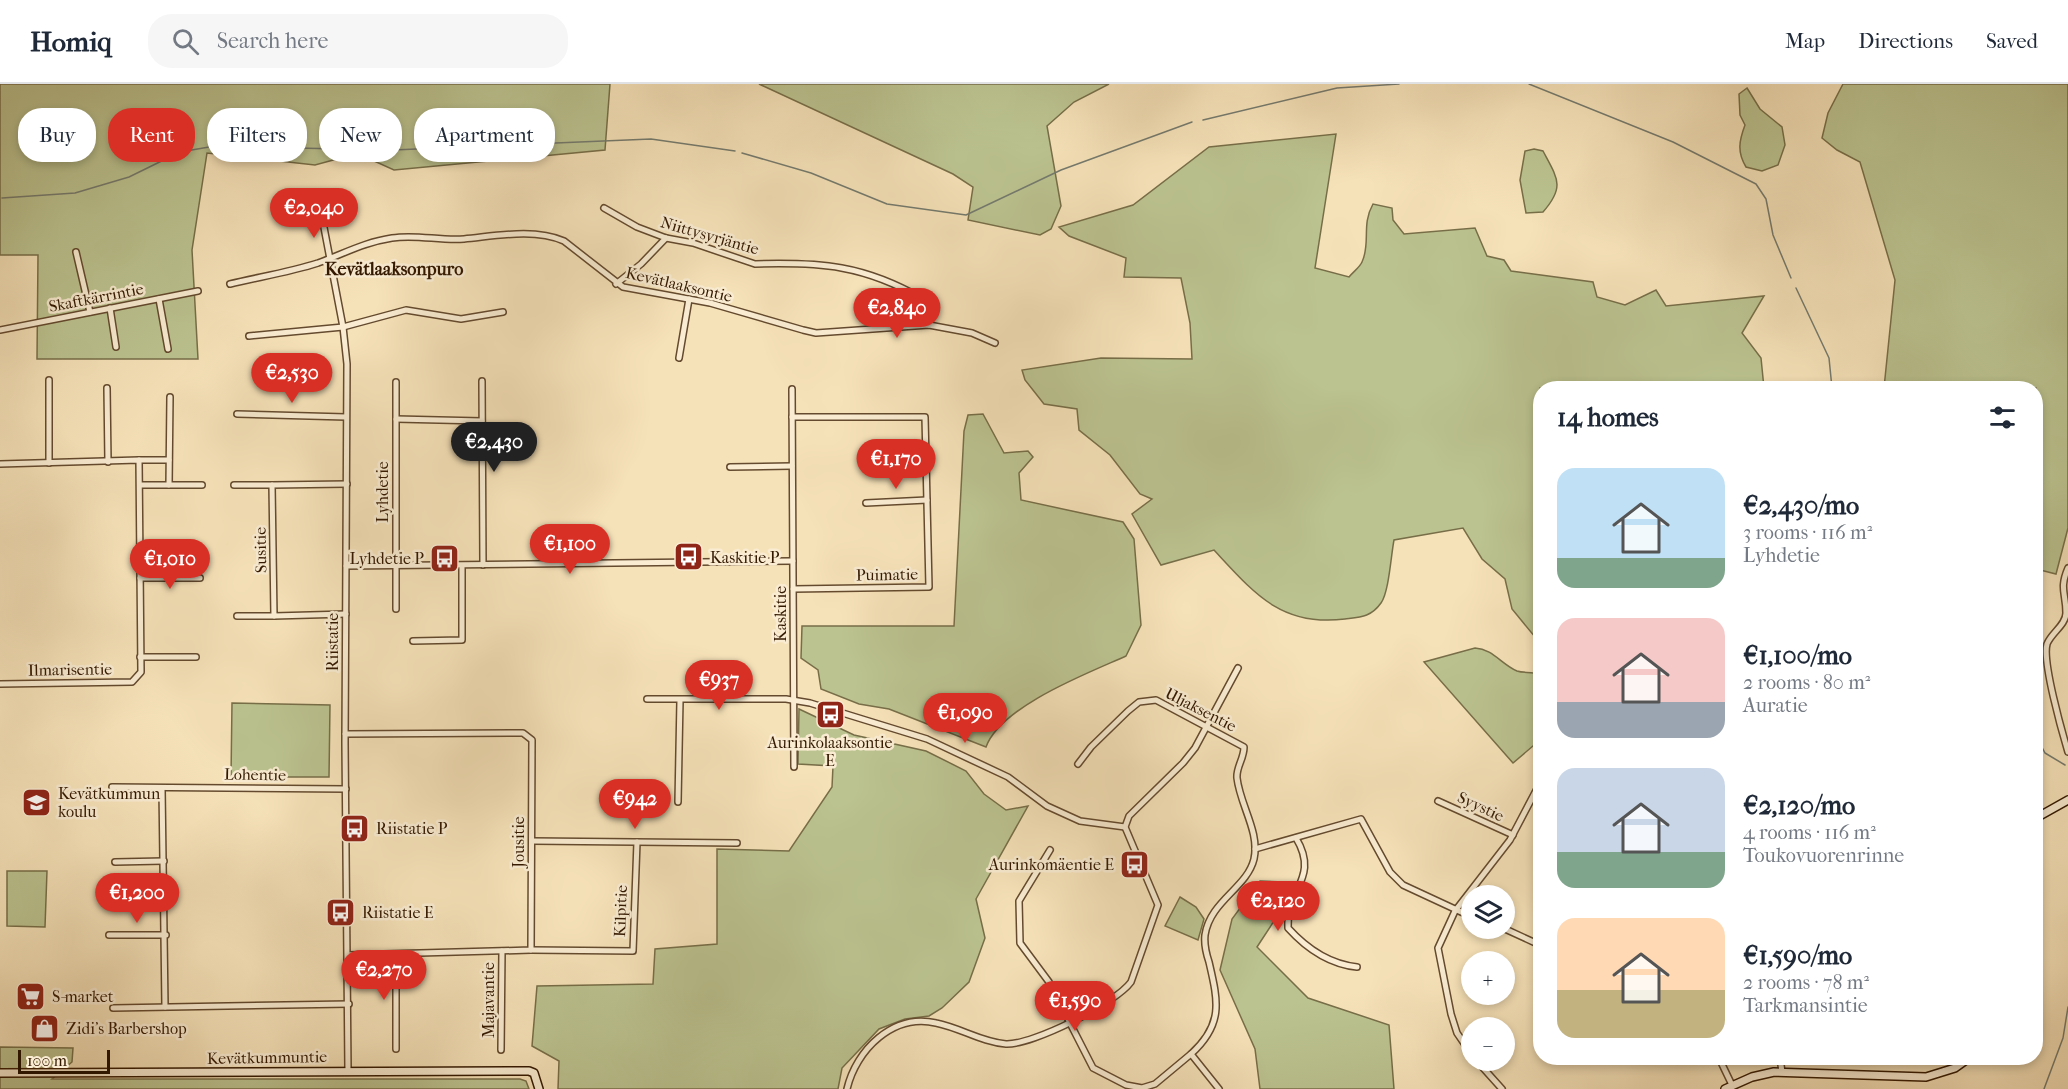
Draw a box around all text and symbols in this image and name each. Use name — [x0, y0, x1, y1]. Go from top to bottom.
search box — [148, 14, 568, 68]
text: Homiq — [30, 25, 112, 58]
icon: search — [169, 25, 202, 58]
text: Search here — [217, 28, 328, 54]
text: Map — [1785, 29, 1825, 53]
text: Directions — [1858, 29, 1953, 53]
text: Saved — [1986, 29, 2038, 53]
chip: Buy — [18, 108, 96, 162]
chip: Rent — [108, 108, 195, 162]
chip: Filters — [207, 108, 307, 162]
chip: New — [319, 108, 402, 162]
chip: Apartment — [414, 108, 555, 162]
pin: €2,040 — [265, 188, 363, 239]
text: €2,040 — [284, 196, 344, 219]
street label: Niittysyrjäntie — [658, 212, 761, 259]
district label: Kevätlaaksonpuro — [325, 259, 463, 280]
street label: Kevätlaaksontie — [624, 263, 734, 306]
street label: Skaftkärrintie — [47, 279, 145, 316]
pin: €2,840 — [848, 288, 946, 339]
text: €2,840 — [867, 296, 927, 319]
pin: €2,530 — [243, 353, 341, 404]
text: €2,530 — [265, 361, 319, 384]
icon: filters — [1986, 401, 2019, 434]
text: 14 homes — [1557, 402, 1659, 433]
pin: €2,430 — [445, 422, 543, 473]
text: €2,430 — [465, 430, 523, 453]
pin: €1,170 — [847, 439, 945, 490]
text: €1,170 — [871, 447, 921, 470]
street label: Lyhdetie — [373, 461, 392, 523]
text: €2,430/mo — [1743, 490, 1859, 521]
icon: home — [1605, 492, 1677, 564]
text: 3 rooms · 116 m² — [1743, 521, 1872, 544]
pin: €1,100 — [521, 524, 619, 575]
street label: Susitie — [251, 527, 270, 573]
text: €1,100 — [544, 532, 596, 555]
pin: €1,010 — [121, 539, 219, 590]
bus stop icon: Kaskitie P — [673, 541, 705, 573]
bus stop icon: Lyhdetie P — [429, 542, 461, 574]
text: Lyhdetie — [1743, 544, 1820, 567]
text: €1,010 — [144, 547, 196, 570]
place label: Kaskitie P — [710, 548, 780, 567]
place label: Lyhdetie P — [349, 549, 424, 568]
street label: Puimatie — [856, 564, 918, 585]
street label: Kaskitie — [771, 586, 790, 642]
street label: Riistatie — [323, 613, 342, 671]
text: €1,100/mo — [1743, 640, 1852, 671]
icon: home — [1605, 642, 1677, 714]
street label: Ilmarisentie — [28, 659, 112, 680]
pin: €937 — [683, 660, 755, 711]
text: €937 — [699, 668, 739, 691]
text: 2 rooms · 80 m² — [1743, 671, 1870, 694]
street label: Uljaksentie — [1162, 683, 1240, 736]
pin: €1,090 — [916, 693, 1014, 744]
text: Auratie — [1743, 694, 1808, 717]
bus stop icon: Aurinkolaaksontie E — [814, 698, 846, 730]
text: €1,090 — [937, 701, 993, 724]
place label: Aurinkolaaksontie E — [767, 733, 892, 770]
street label: Lohentie — [224, 764, 286, 785]
pin: €942 — [599, 779, 671, 830]
place label: Kevätkummun koulu — [58, 784, 161, 821]
school or university icon: Kevätkummun koulu — [21, 786, 53, 818]
text: €942 — [613, 787, 657, 810]
street label: Syystie — [1455, 787, 1507, 825]
text: €2,120/mo — [1743, 790, 1855, 821]
icon: home — [1605, 792, 1677, 864]
bus stop icon: Riistatie P — [339, 812, 371, 844]
street label: Jousitie — [509, 816, 528, 870]
place label: Riistatie P — [376, 819, 448, 838]
text: 4 rooms · 116 m² — [1743, 821, 1876, 844]
text: Toukovuorenrinne — [1743, 844, 1904, 867]
bus stop icon: Aurinkomäentie E — [1119, 848, 1151, 880]
place label: Aurinkomäentie E — [988, 855, 1114, 874]
pin: €1,200 — [88, 873, 186, 924]
text: €1,200 — [109, 881, 165, 904]
pin: €2,120 — [1229, 881, 1327, 932]
street label: Kilpitie — [610, 884, 631, 937]
map controls — [1461, 885, 1515, 1071]
button: layers — [1461, 885, 1515, 939]
text: €2,120 — [1251, 889, 1305, 912]
bus stop icon: Riistatie E — [325, 896, 357, 928]
place label: Riistatie E — [362, 903, 434, 922]
text: €1,590/mo — [1743, 940, 1852, 971]
icon: home — [1605, 942, 1677, 1014]
pin: €2,270 — [335, 950, 433, 1001]
button: + — [1461, 951, 1515, 1005]
text: €2,270 — [355, 958, 413, 981]
street label: Majavantie — [479, 962, 498, 1038]
text: 2 rooms · 78 m² — [1743, 971, 1869, 994]
supermarket icon: S-market — [15, 980, 47, 1012]
pin: €1,590 — [1026, 981, 1124, 1032]
place label: S-market — [52, 987, 114, 1006]
text: €1,590 — [1049, 989, 1101, 1012]
text: Tarkmansintie — [1743, 994, 1868, 1017]
shop icon: Zidi's Barbershop — [29, 1012, 61, 1044]
button: − — [1461, 1017, 1515, 1071]
place label: Zidi's Barbershop — [66, 1019, 187, 1038]
scale bar — [18, 1047, 110, 1074]
street label: Kevätkummuntie — [207, 1047, 327, 1068]
text: 100 m — [27, 1051, 67, 1070]

